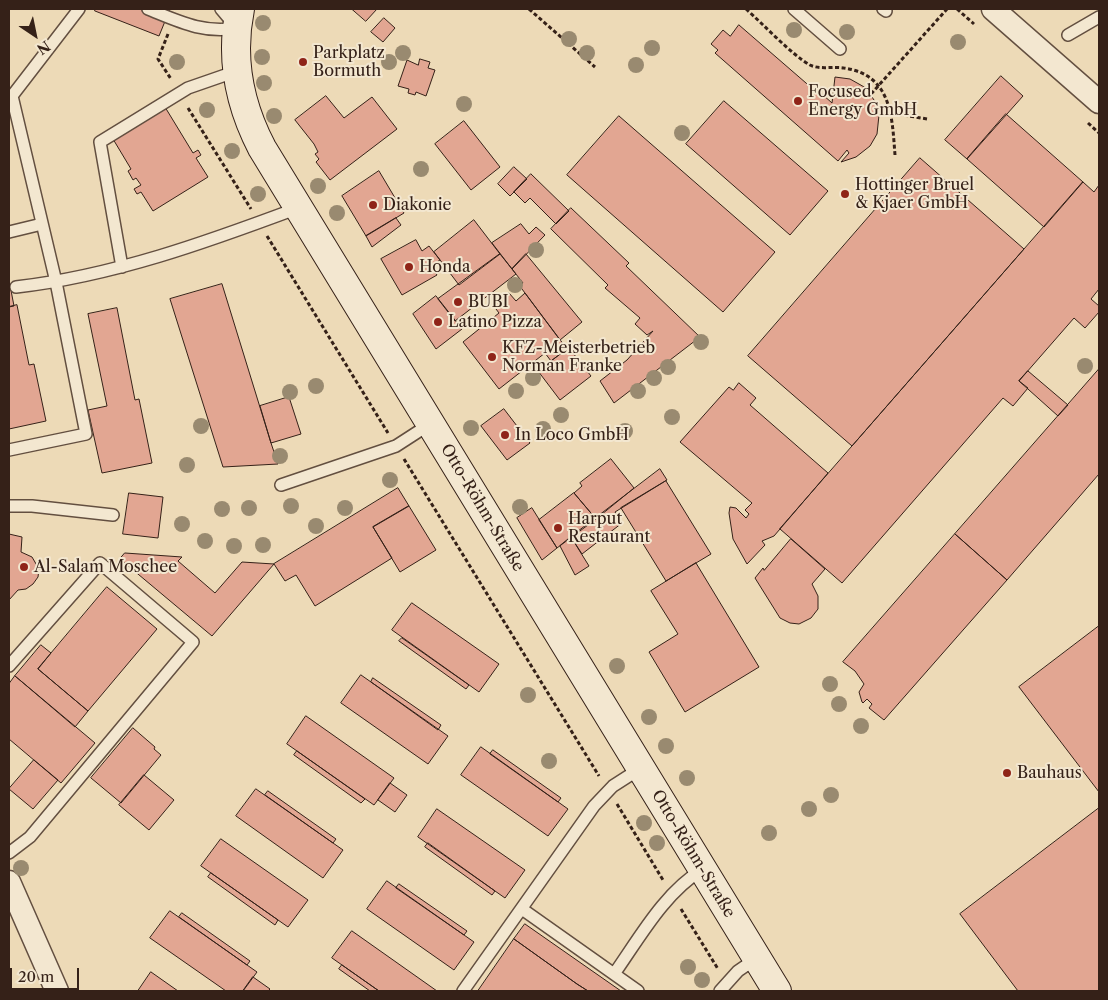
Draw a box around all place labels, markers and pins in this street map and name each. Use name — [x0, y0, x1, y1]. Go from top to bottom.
place label: Parkplatz Bormuth — [313, 43, 385, 81]
marker: Parkplatz Bormuth — [297, 56, 309, 68]
place label: Focused Energy GmbH — [808, 82, 917, 120]
marker: Focused Energy GmbH — [792, 95, 804, 107]
place label: Hottinger Bruel & Kjaer GmbH — [855, 175, 974, 213]
marker: Hottinger Bruel & Kjaer GmbH — [839, 188, 851, 200]
place label: Diakonie — [383, 195, 452, 215]
marker: Diakonie — [367, 199, 379, 211]
place label: Honda — [419, 257, 470, 277]
marker: Honda — [403, 261, 415, 273]
place label: BUBI — [468, 292, 509, 312]
marker: BUBI — [452, 296, 464, 308]
place label: Latino Pizza — [448, 312, 542, 332]
marker: Latino Pizza — [432, 316, 444, 328]
place label: KFZ-Meisterbetrieb Norman Franke — [502, 338, 655, 376]
marker: KFZ-Meisterbetrieb Norman Franke — [486, 351, 498, 363]
place label: In Loco GmbH — [515, 425, 629, 445]
marker: In Loco GmbH — [499, 429, 511, 441]
place label: Harput Restaurant — [568, 509, 650, 547]
marker: Harput Restaurant — [552, 522, 564, 534]
place label: Al-Salam Moschee — [34, 557, 177, 577]
marker: Al-Salam Moschee — [18, 561, 30, 573]
place label: Bauhaus — [1017, 763, 1082, 783]
marker: Bauhaus — [1001, 767, 1013, 779]

